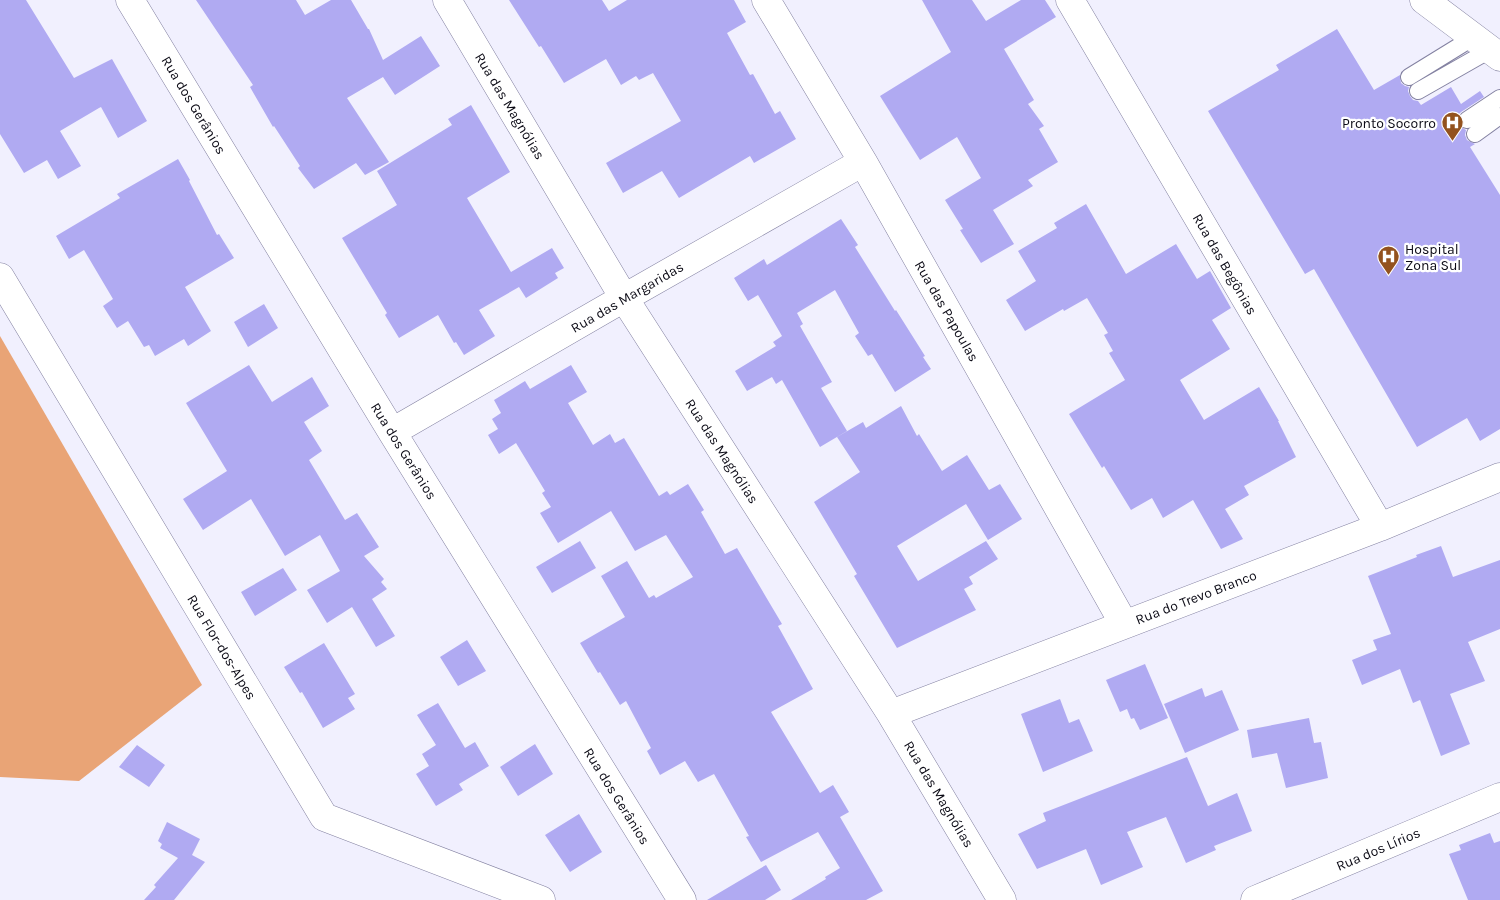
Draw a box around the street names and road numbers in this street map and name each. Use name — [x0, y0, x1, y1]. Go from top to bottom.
street label: Rua das Magnólias — [471, 50, 548, 163]
street label: Rua dos Gerânios — [158, 53, 230, 157]
street label: Rua das Begônias — [1189, 211, 1260, 318]
street label: Rua das Margaridas — [568, 258, 687, 337]
street label: Rua das Papoulas — [911, 258, 982, 365]
street label: Rua das Magnólias — [681, 396, 762, 507]
street label: Rua dos Gerânios — [367, 400, 440, 503]
street label: Rua do Trevo Branco — [1133, 567, 1259, 628]
street label: Rua Flor-dos-Alpes — [183, 592, 260, 703]
street label: Rua das Magnólias — [900, 738, 977, 851]
street label: Rua dos Gerânios — [580, 745, 653, 848]
street label: Rua dos Lírios — [1334, 824, 1423, 875]

